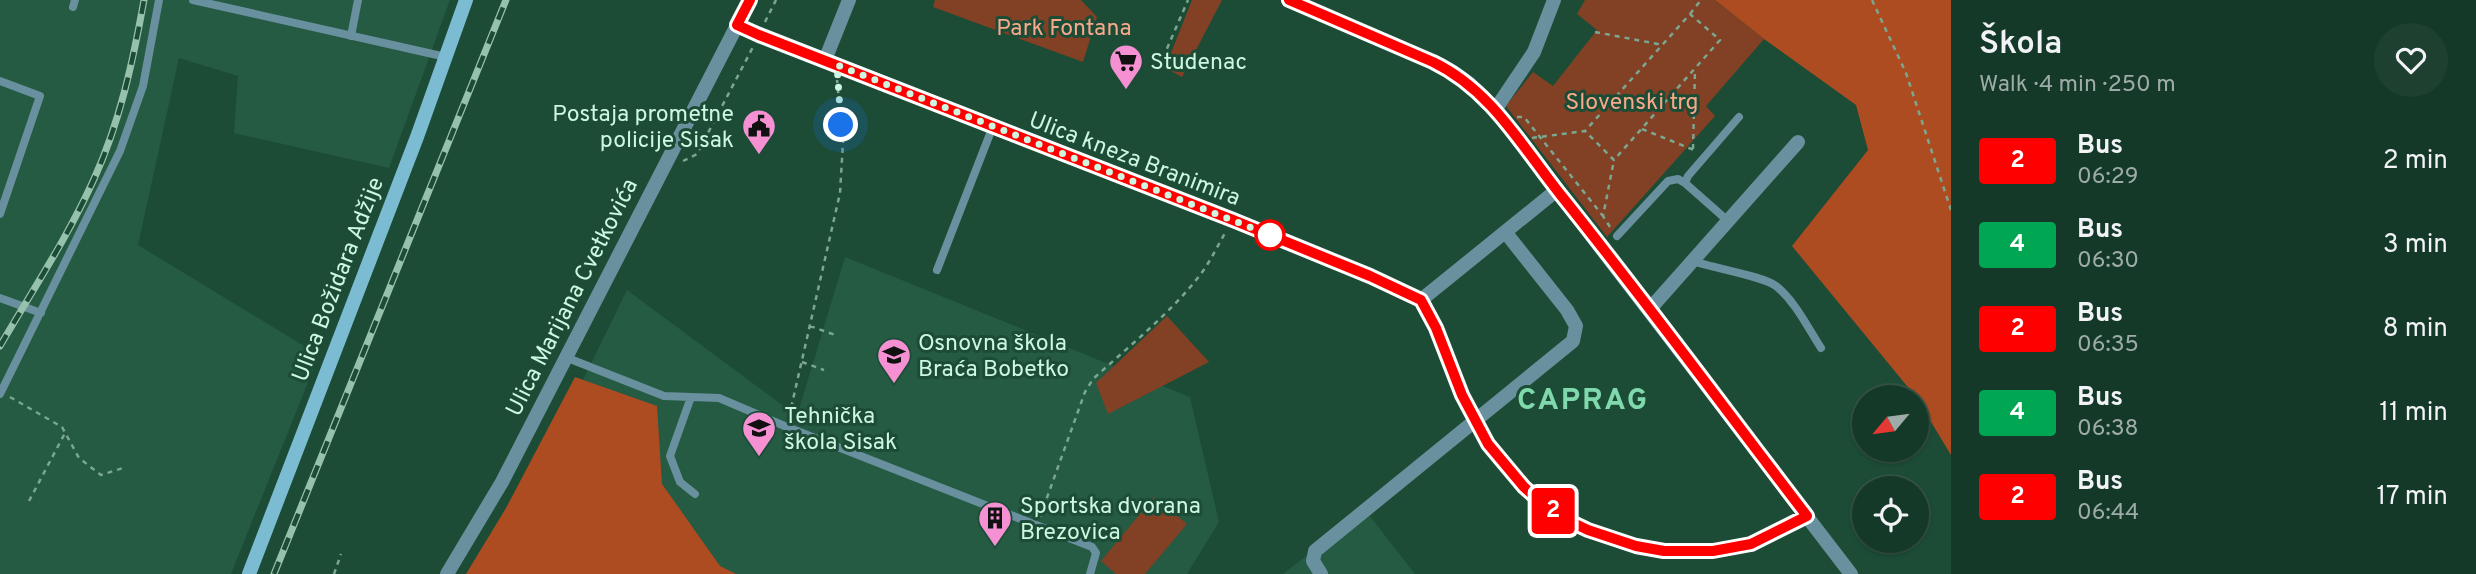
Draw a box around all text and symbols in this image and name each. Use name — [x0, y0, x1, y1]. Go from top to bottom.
park label: Park Fontana — [996, 15, 1132, 44]
button: heart — [2374, 23, 2448, 97]
text: Škola — [1979, 24, 2062, 66]
supermarket icon: Studenac — [1107, 42, 1145, 91]
place label: Studenac — [1150, 49, 1247, 78]
text: Walk · 4 min · 250 m — [1979, 71, 2176, 100]
park label: Slovenski trg — [1565, 89, 1699, 118]
place label: Postaja prometne policije Sisak — [552, 101, 734, 156]
public building icon: Postaja prometne policije Sisak — [740, 107, 778, 156]
your location — [823, 107, 858, 142]
street label: Ulica kneza Branimira — [1024, 107, 1244, 214]
text: Bus — [2077, 130, 2123, 163]
text: 2 min — [2383, 145, 2448, 178]
text: 2 — [2010, 146, 2025, 176]
text: 06:29 — [2077, 163, 2138, 192]
street label: Ulica Božidara Adžije — [287, 173, 392, 386]
street label: Ulica Marijana Cvetkovića — [501, 174, 646, 422]
text: Bus — [2077, 214, 2123, 247]
unlabelled marker — [1255, 220, 1285, 250]
text: 3 min — [2383, 229, 2448, 262]
text: 4 — [2010, 230, 2025, 260]
text: 06:30 — [2077, 247, 2139, 276]
text: Bus — [2077, 298, 2123, 331]
text: 8 min — [2383, 313, 2448, 346]
text: 2 — [2010, 314, 2025, 344]
place label: Osnovna škola Braća Bobetko — [918, 330, 1069, 385]
text: 06:35 — [2077, 331, 2139, 360]
school or university icon: Osnovna škola Braća Bobetko — [875, 336, 913, 385]
text: Bus — [2077, 382, 2123, 415]
district label: CAPRAG — [1517, 383, 1649, 420]
north arrow — [1852, 385, 1928, 462]
map controls — [1852, 385, 1929, 553]
text: 11 min — [2379, 397, 2448, 430]
text: 4 — [2010, 398, 2025, 428]
place label: Tehnička škola Sisak — [784, 403, 897, 458]
school or university icon: Tehnička škola Sisak — [740, 409, 778, 458]
text: 06:38 — [2077, 415, 2139, 444]
text: Bus — [2077, 466, 2123, 499]
button: locate — [1852, 476, 1929, 553]
text: 17 min — [2376, 481, 2448, 514]
text: 2 — [2010, 482, 2025, 512]
line badge: 2 — [1530, 488, 1576, 534]
place label: Sportska dvorana Brezovica — [1020, 493, 1201, 548]
text: 2 — [1546, 496, 1560, 526]
building icon: Sportska dvorana Brezovica — [976, 499, 1014, 548]
text: 06:44 — [2077, 499, 2139, 528]

